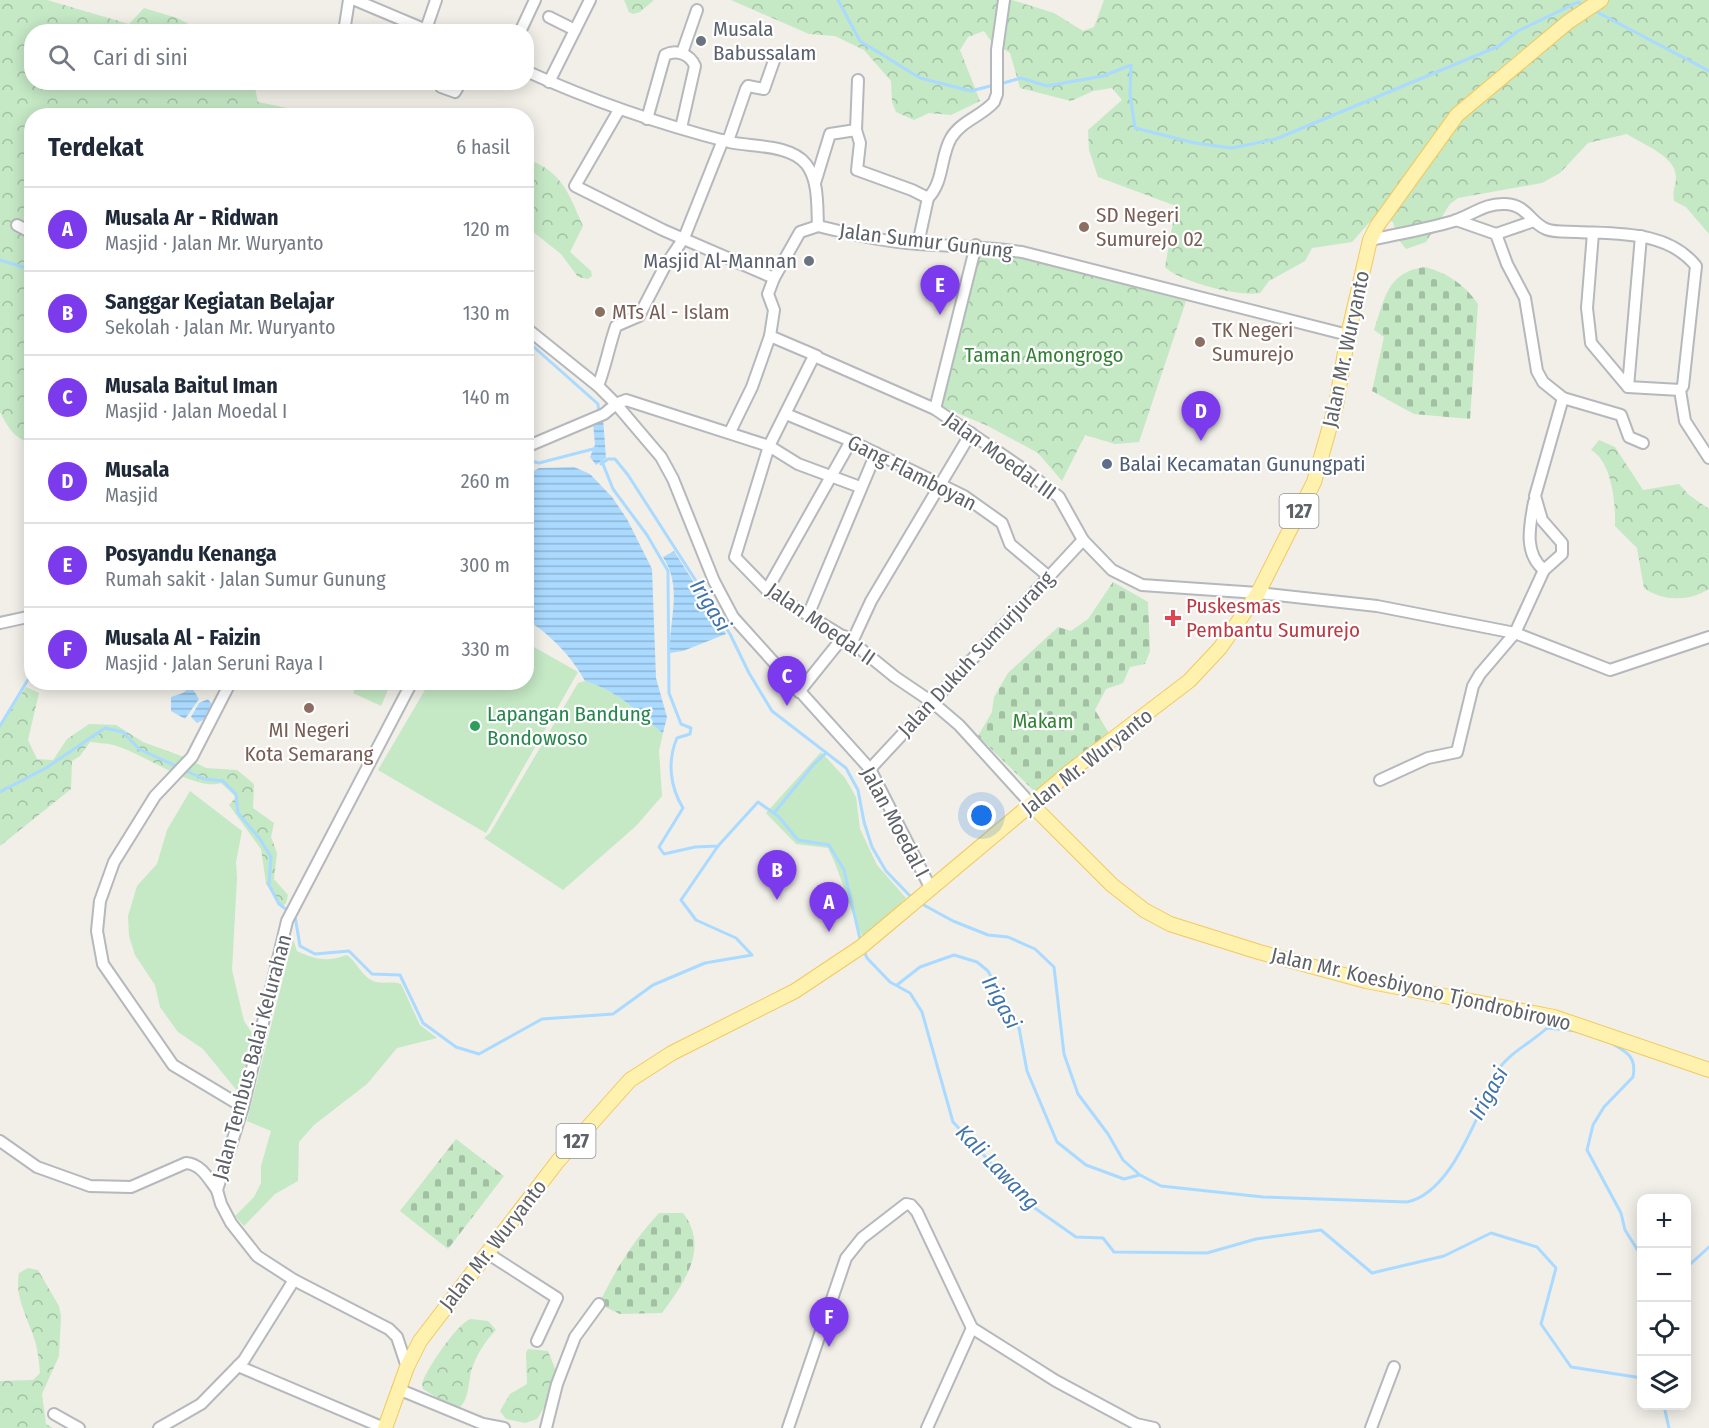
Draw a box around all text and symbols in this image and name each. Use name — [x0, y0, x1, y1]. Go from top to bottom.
place label: Musala Babussalam — [713, 16, 816, 66]
search box — [24, 24, 534, 90]
marker: Musala Babussalam — [694, 34, 708, 48]
icon: search — [45, 41, 78, 74]
text: Cari di sini — [93, 44, 188, 71]
text: Terdekat — [48, 132, 144, 163]
text: 6 hasil — [456, 135, 510, 159]
place label: SD Negeri Sumurejo 02 — [1096, 202, 1203, 252]
text: Musala Ar - Ridwan — [105, 204, 279, 231]
text: A — [62, 217, 73, 241]
text: 120 m — [463, 217, 510, 241]
street label: Jalan Sumur Gunung — [838, 217, 1014, 265]
marker: SD Negeri Sumurejo 02 — [1077, 220, 1091, 234]
text: Masjid · Jalan Mr. Wuryanto — [105, 231, 324, 255]
place label: Masjid Al-Mannan — [643, 248, 797, 274]
marker: Masjid Al-Mannan — [802, 254, 816, 268]
pin: E — [920, 266, 960, 315]
street label: Jalan Mr. Wuryanto — [1317, 268, 1375, 430]
text: Sanggar Kegiatan Belajar — [105, 288, 334, 315]
place label: MTs Al - Islam — [612, 299, 730, 325]
text: B — [62, 301, 73, 325]
text: 130 m — [463, 301, 510, 325]
marker: MTs Al - Islam — [593, 305, 607, 319]
text: Sekolah · Jalan Mr. Wuryanto — [105, 315, 335, 339]
place label: TK Negeri Sumurejo — [1212, 317, 1294, 367]
marker: TK Negeri Sumurejo — [1193, 335, 1207, 349]
park label: Taman Amongrogo — [965, 342, 1123, 368]
text: Musala Baitul Iman — [105, 372, 278, 399]
text: C — [62, 385, 73, 409]
text: 140 m — [462, 385, 510, 409]
pin: D — [1182, 392, 1220, 441]
text: Masjid · Jalan Moedal I — [105, 399, 287, 423]
street label: Jalan Moedal III — [939, 407, 1061, 505]
street label: Gang Flamboyan — [843, 429, 981, 517]
place label: Balai Kecamatan Gunungpati — [1119, 451, 1366, 477]
text: Musala — [105, 456, 169, 483]
marker: Balai Kecamatan Gunungpati — [1100, 457, 1114, 471]
text: D — [62, 469, 73, 493]
text: 260 m — [461, 469, 510, 493]
text: Masjid — [105, 483, 158, 507]
road number: 127 — [1280, 494, 1318, 528]
text: Posyandu Kenanga — [105, 540, 277, 567]
text: E — [63, 553, 72, 577]
text: 300 m — [460, 553, 510, 577]
street label: Jalan Dukuh Sumurjurang — [892, 566, 1060, 742]
text: Rumah sakit · Jalan Sumur Gunung — [105, 567, 386, 591]
water label: Irigasi — [684, 574, 737, 637]
street label: Jalan Moedal II — [762, 577, 880, 671]
place label: Puskesmas Pembantu Sumurejo — [1186, 593, 1360, 643]
marker: Puskesmas Pembantu Sumurejo — [1164, 609, 1182, 627]
text: Musala Al - Faizin — [105, 624, 261, 651]
text: F — [63, 637, 72, 661]
text: 330 m — [461, 637, 510, 661]
text: Masjid · Jalan Seruni Raya I — [105, 651, 323, 675]
pin: C — [768, 656, 806, 706]
marker: MI Negeri Kota Semarang — [302, 701, 316, 715]
place label: Lapangan Bandung Bondowoso — [487, 701, 651, 751]
street label: Jalan Mr. Wuryanto — [1016, 703, 1158, 821]
park label: Makam — [1012, 708, 1074, 734]
place label: MI Negeri Kota Semarang — [245, 717, 374, 767]
marker: Lapangan Bandung Bondowoso — [468, 719, 482, 733]
street label: Jalan Moedal I — [855, 762, 935, 882]
your location — [967, 801, 996, 830]
pin: B — [758, 850, 796, 900]
pin: A — [810, 882, 848, 932]
street label: Jalan Tembus Balai Kelurahan — [207, 931, 297, 1183]
street label: Jalan Mr. Koesbiyono Tjondrobirowo — [1268, 942, 1574, 1036]
water label: Irigasi — [976, 971, 1027, 1034]
water label: Irigasi — [1463, 1061, 1514, 1125]
water label: Kali Lawang — [950, 1119, 1045, 1216]
road number: 127 — [556, 1124, 596, 1158]
street label: Jalan Mr. Wuryanto — [434, 1174, 552, 1316]
map controls — [1637, 1194, 1691, 1410]
button: + — [1637, 1194, 1691, 1248]
button: − — [1637, 1248, 1691, 1302]
pin: F — [810, 1298, 848, 1347]
button: locate — [1637, 1302, 1691, 1356]
button: layers — [1637, 1356, 1691, 1410]

